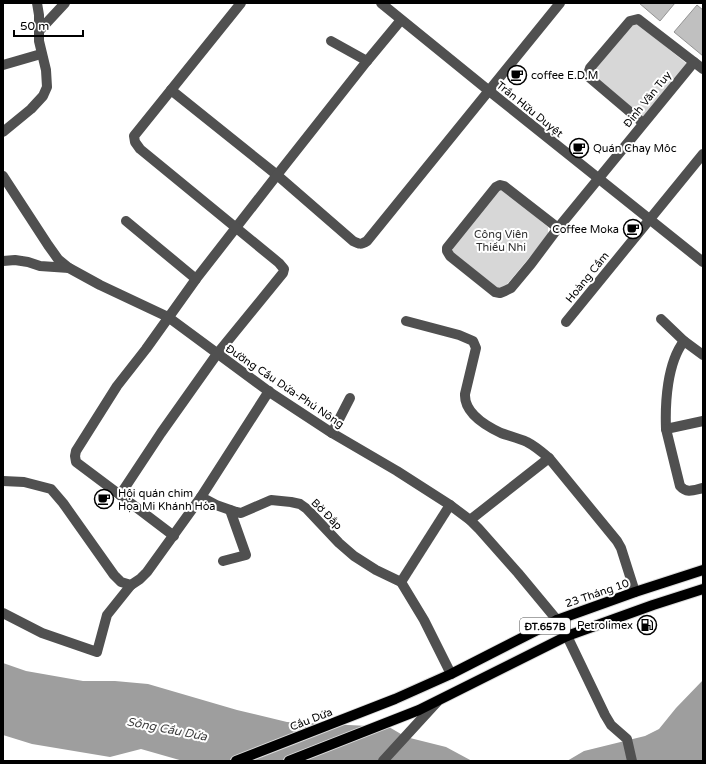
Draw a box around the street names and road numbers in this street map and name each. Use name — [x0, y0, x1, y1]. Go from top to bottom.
street label: Đinh Văn Tuy — [621, 68, 674, 130]
street label: Trần Hữu Duyệt — [494, 79, 566, 140]
street label: Hoàng Cầm — [563, 249, 612, 305]
street label: Đường Cầu Dứa-Phú Nông — [223, 342, 346, 431]
street label: Bờ Đắp — [308, 496, 345, 533]
street label: 23 Tháng 10 — [564, 576, 631, 610]
road number: ĐT.657B — [520, 618, 570, 634]
street label: Cầu Dứa — [288, 705, 334, 734]

